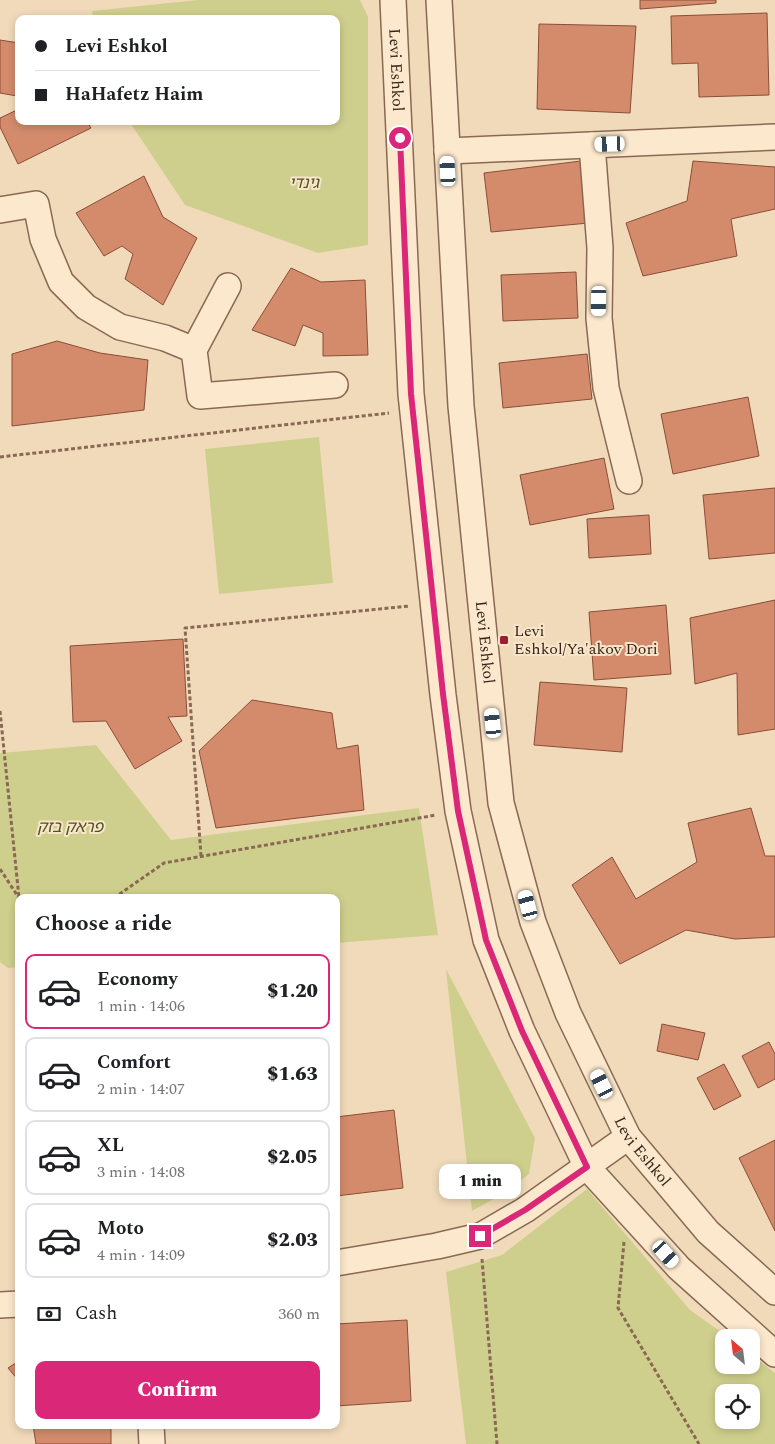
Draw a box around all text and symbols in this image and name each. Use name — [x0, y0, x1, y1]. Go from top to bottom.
street label: Levi Eshkol — [382, 28, 410, 112]
text: Levi Eshkol — [65, 32, 168, 61]
text: HaHafetz Haim — [65, 80, 203, 109]
route start — [389, 127, 411, 149]
car — [594, 136, 625, 152]
car — [439, 156, 456, 186]
park label: גינדי — [289, 171, 320, 195]
car — [591, 286, 606, 316]
street label: Levi Eshkol — [469, 600, 501, 685]
place label: Levi Eshkol/Ya'akov Dori — [514, 619, 658, 661]
marker: Levi Eshkol/Ya'akov Dori — [498, 634, 510, 646]
car — [483, 707, 502, 739]
park label: פראק בזק — [37, 815, 104, 839]
car — [516, 889, 539, 921]
text: Choose a ride — [35, 907, 172, 940]
text: Economy — [97, 965, 178, 994]
icon: car — [37, 969, 82, 1014]
text: $1.20 — [267, 977, 318, 1006]
text: 1 min · 14:06 — [97, 994, 185, 1018]
text: Comfort — [97, 1048, 171, 1077]
icon: car — [37, 1052, 82, 1097]
text: $1.63 — [267, 1060, 318, 1089]
car — [588, 1067, 615, 1101]
text: 2 min · 14:07 — [97, 1077, 185, 1101]
street label: Levi Eshkol — [608, 1112, 677, 1192]
text: XL — [97, 1131, 124, 1160]
icon: car — [37, 1135, 82, 1180]
text: $2.05 — [267, 1143, 318, 1172]
text: 3 min · 14:08 — [97, 1160, 185, 1184]
callout: 1 min — [439, 1164, 521, 1198]
text: 1 min — [458, 1169, 502, 1193]
text: Moto — [97, 1214, 144, 1243]
icon: car — [37, 1218, 82, 1263]
route end — [469, 1225, 491, 1247]
text: $2.03 — [267, 1226, 318, 1255]
car — [650, 1238, 681, 1270]
text: 4 min · 14:09 — [97, 1243, 185, 1267]
text: Cash — [75, 1299, 117, 1328]
icon: cash — [35, 1300, 63, 1328]
text: 360 m — [278, 1302, 320, 1326]
north arrow — [715, 1329, 760, 1374]
map controls — [715, 1329, 760, 1429]
button: Confirm — [35, 1361, 320, 1419]
button: locate — [715, 1384, 760, 1429]

